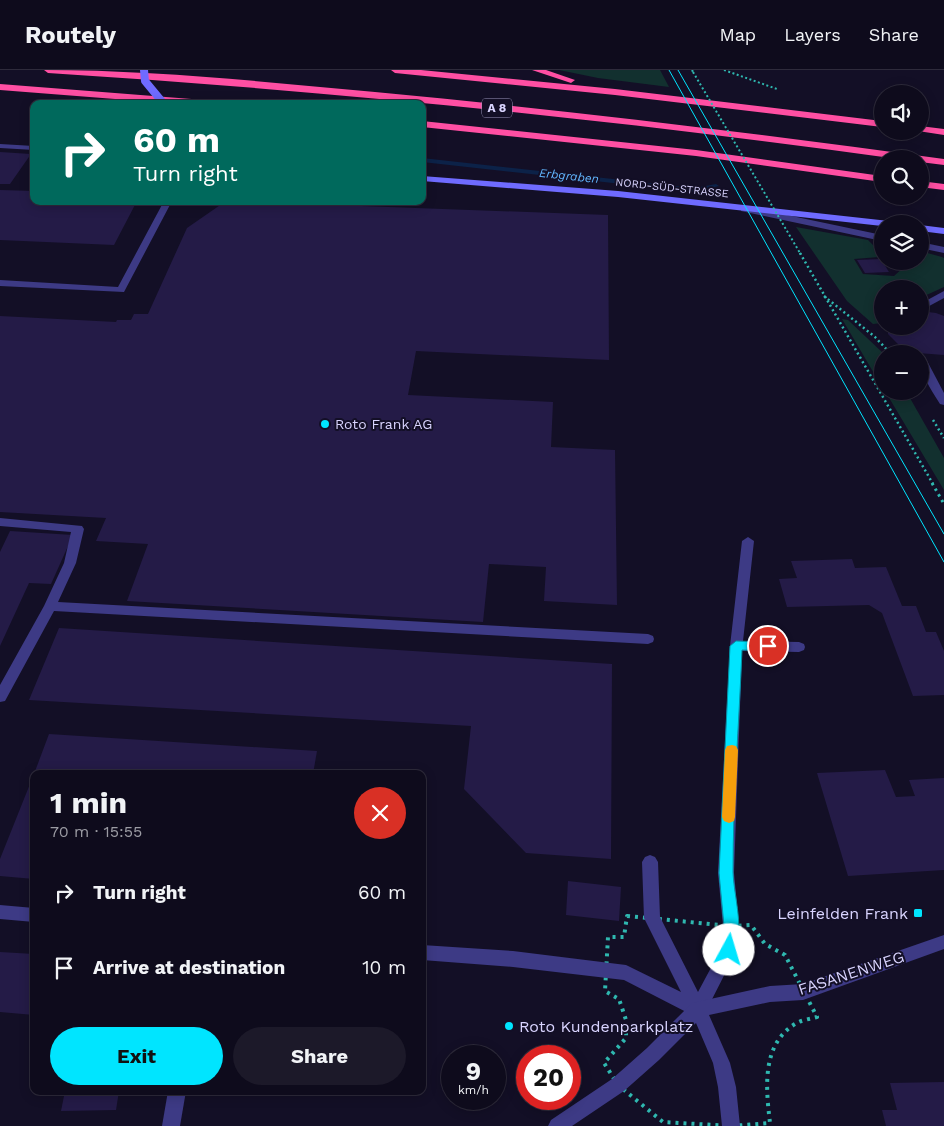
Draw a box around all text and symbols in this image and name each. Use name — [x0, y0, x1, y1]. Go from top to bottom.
text: Routely — [25, 21, 116, 49]
text: Map — [719, 24, 756, 45]
text: Layers — [784, 24, 841, 45]
text: Share — [869, 24, 919, 45]
map controls — [874, 85, 929, 400]
button: sound — [874, 85, 929, 140]
road number: A 8 — [482, 98, 512, 118]
text: 60 m — [133, 119, 220, 161]
icon: right — [50, 120, 115, 185]
button: search — [874, 150, 929, 205]
text: Turn right — [133, 161, 238, 186]
water label: Erbgraben — [538, 166, 600, 186]
street label: NORD-SÜD-STRASSE — [615, 175, 729, 200]
button: layers — [874, 215, 929, 270]
button: + — [874, 280, 929, 335]
button: − — [874, 345, 929, 400]
place label: Roto Frank AG — [335, 416, 432, 432]
marker: Roto Frank AG — [319, 418, 331, 430]
pin — [747, 625, 789, 667]
icon: arrive — [754, 632, 782, 660]
text: 1 min — [50, 785, 127, 820]
button: close — [354, 787, 406, 839]
text: 70 m · 15:55 — [50, 822, 142, 841]
icon: right — [50, 879, 78, 907]
text: Turn right — [93, 881, 186, 904]
text: 60 m — [358, 881, 406, 904]
place label: Leinfelden Frank — [777, 904, 908, 923]
marker: Leinfelden Frank — [912, 907, 924, 919]
position arrow — [702, 923, 754, 975]
street label: FASANENWEG — [796, 947, 906, 999]
icon: arrive — [50, 954, 78, 982]
text: Arrive at destination — [93, 956, 285, 979]
text: 10 m — [362, 956, 406, 979]
place label: Roto Kundenparkplatz — [519, 1017, 693, 1036]
marker: Roto Kundenparkplatz — [503, 1020, 515, 1032]
button: Exit — [50, 1027, 223, 1085]
button: Share — [233, 1027, 406, 1085]
speed limit sign: 20 — [516, 1045, 581, 1110]
text: 9 — [466, 1057, 481, 1086]
text: km/h — [458, 1083, 489, 1097]

